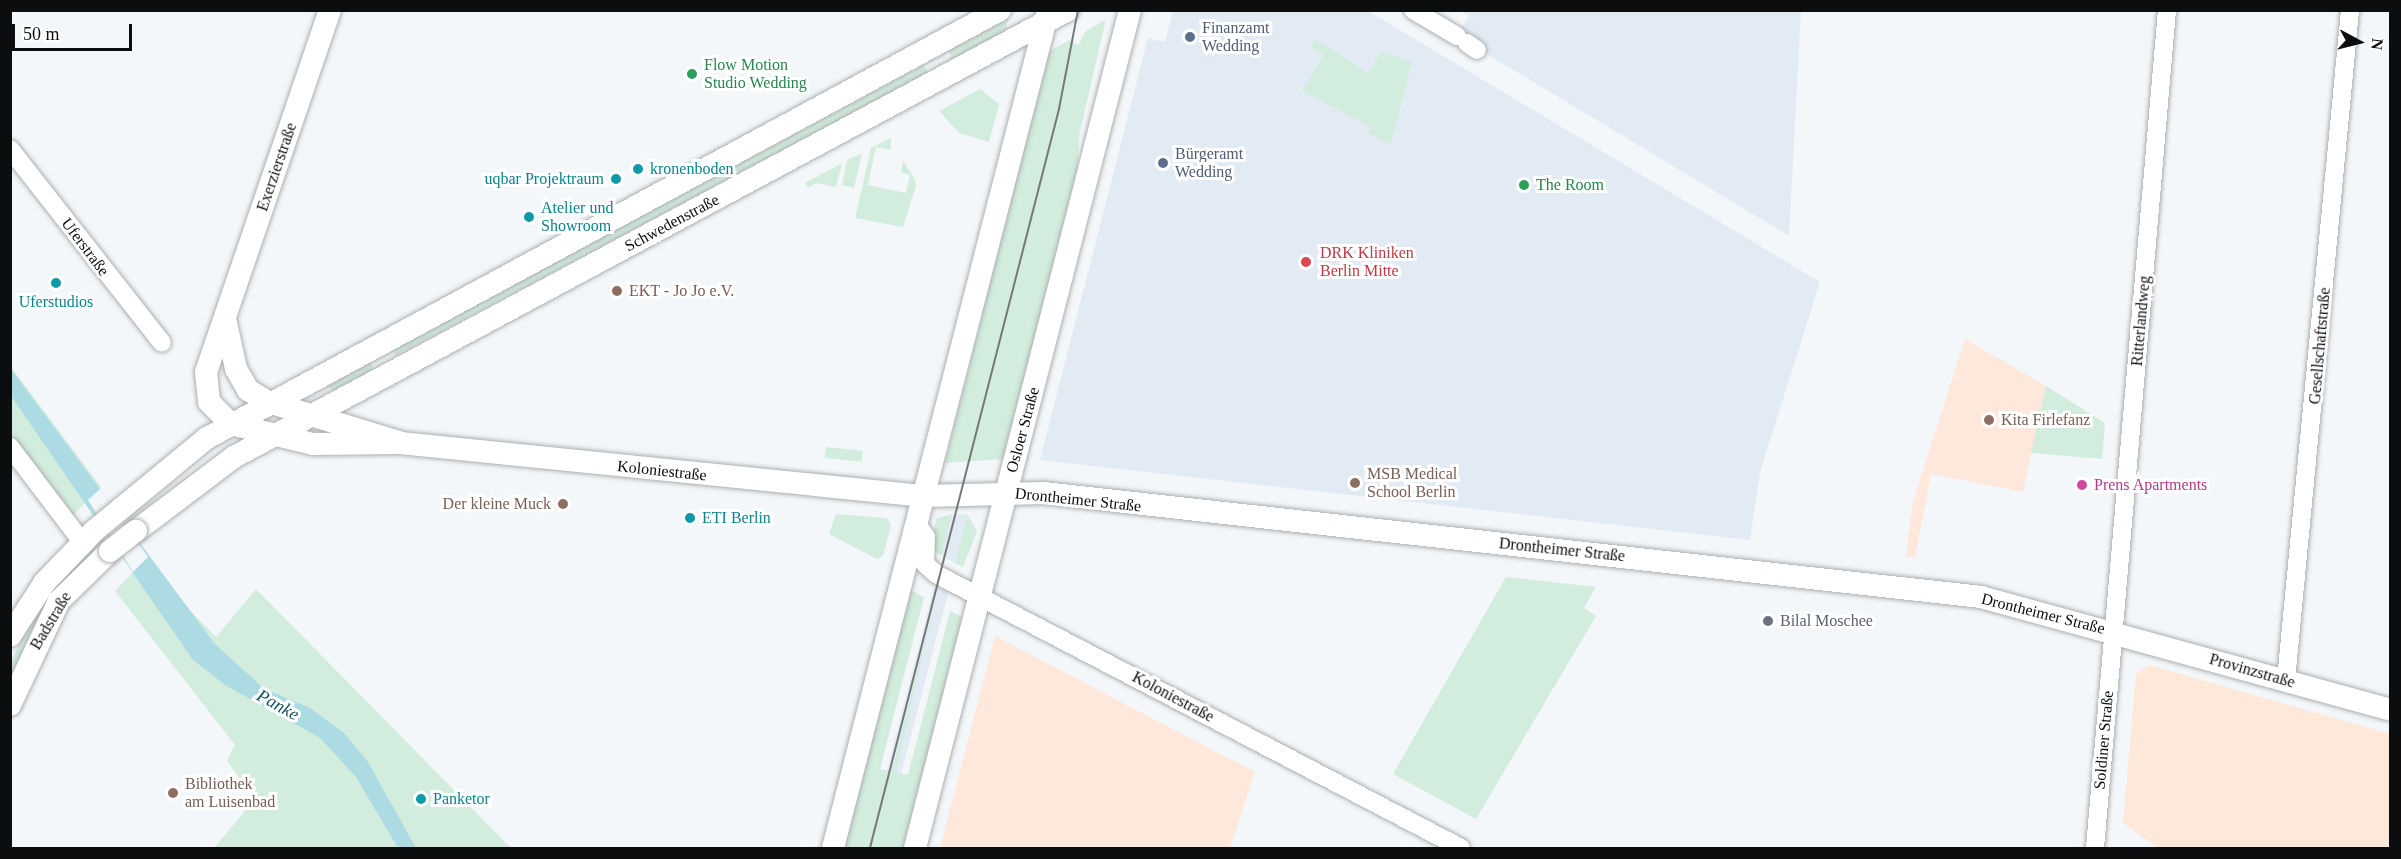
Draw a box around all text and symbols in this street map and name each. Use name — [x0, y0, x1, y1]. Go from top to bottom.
scale bar — [15, 12, 135, 50]
north arrow — [2329, 12, 2389, 72]
place label: Finanzamt Wedding — [1202, 18, 1270, 56]
text: 50 m — [23, 24, 60, 44]
marker: Finanzamt Wedding — [1183, 30, 1197, 44]
text: N — [2368, 37, 2387, 51]
place label: Flow Motion Studio Wedding — [704, 55, 807, 93]
marker: Flow Motion Studio Wedding — [685, 67, 699, 81]
street label: Exerzierstraße — [253, 120, 301, 214]
place label: Bürgeramt Wedding — [1175, 144, 1243, 182]
marker: Bürgeramt Wedding — [1156, 156, 1170, 170]
place label: kronenboden — [650, 159, 734, 179]
marker: kronenboden — [631, 162, 645, 176]
place label: uqbar Projektraum — [484, 169, 604, 189]
marker: uqbar Projektraum — [609, 172, 623, 186]
place label: The Room — [1536, 175, 1604, 195]
marker: The Room — [1517, 178, 1531, 192]
street label: Schwedenstraße — [622, 190, 722, 256]
place label: Atelier und Showroom — [541, 198, 613, 236]
marker: Atelier und Showroom — [522, 210, 536, 224]
street label: Uferstraße — [57, 214, 113, 280]
place label: DRK Kliniken Berlin Mitte — [1320, 243, 1414, 281]
marker: DRK Kliniken Berlin Mitte — [1297, 253, 1315, 271]
street label: Ritterlandweg — [2127, 275, 2155, 367]
marker: Uferstudios — [49, 276, 63, 290]
place label: EKT - Jo Jo e.V. — [629, 281, 734, 301]
marker: EKT - Jo Jo e.V. — [610, 284, 624, 298]
street label: Gesellschaftstraße — [2305, 287, 2335, 405]
place label: Uferstudios — [19, 292, 93, 312]
street label: Osloer Straße — [1002, 385, 1044, 475]
place label: Kita Firlefanz — [2001, 410, 2090, 430]
marker: Kita Firlefanz — [1982, 413, 1996, 427]
street label: Koloniestraße — [616, 457, 708, 485]
place label: MSB Medical School Berlin — [1367, 464, 1457, 502]
place label: Prens Apartments — [2094, 475, 2208, 495]
marker: MSB Medical School Berlin — [1348, 476, 1362, 490]
marker: Prens Apartments — [2075, 478, 2089, 492]
street label: Drontheimer Straße — [1014, 484, 1142, 516]
place label: Der kleine Muck — [443, 494, 551, 514]
marker: Der kleine Muck — [556, 497, 570, 511]
place label: ETI Berlin — [702, 508, 771, 528]
marker: ETI Berlin — [683, 511, 697, 525]
street label: Drontheimer Straße — [1498, 534, 1626, 566]
street label: Badstraße — [26, 589, 76, 653]
street label: Drontheimer Straße — [1979, 589, 2107, 639]
place label: Bilal Moschee — [1780, 611, 1873, 631]
marker: Bilal Moschee — [1761, 614, 1775, 628]
street label: Provinzstraße — [2207, 650, 2297, 692]
street label: Koloniestraße — [1129, 667, 1217, 727]
water label: Panke — [253, 685, 303, 725]
street label: Soldiner Straße — [2090, 690, 2118, 790]
place label: Bibliothek am Luisenbad — [185, 774, 275, 812]
marker: Bibliothek am Luisenbad — [166, 786, 180, 800]
place label: Panketor — [433, 789, 490, 809]
marker: Panketor — [414, 792, 428, 806]

